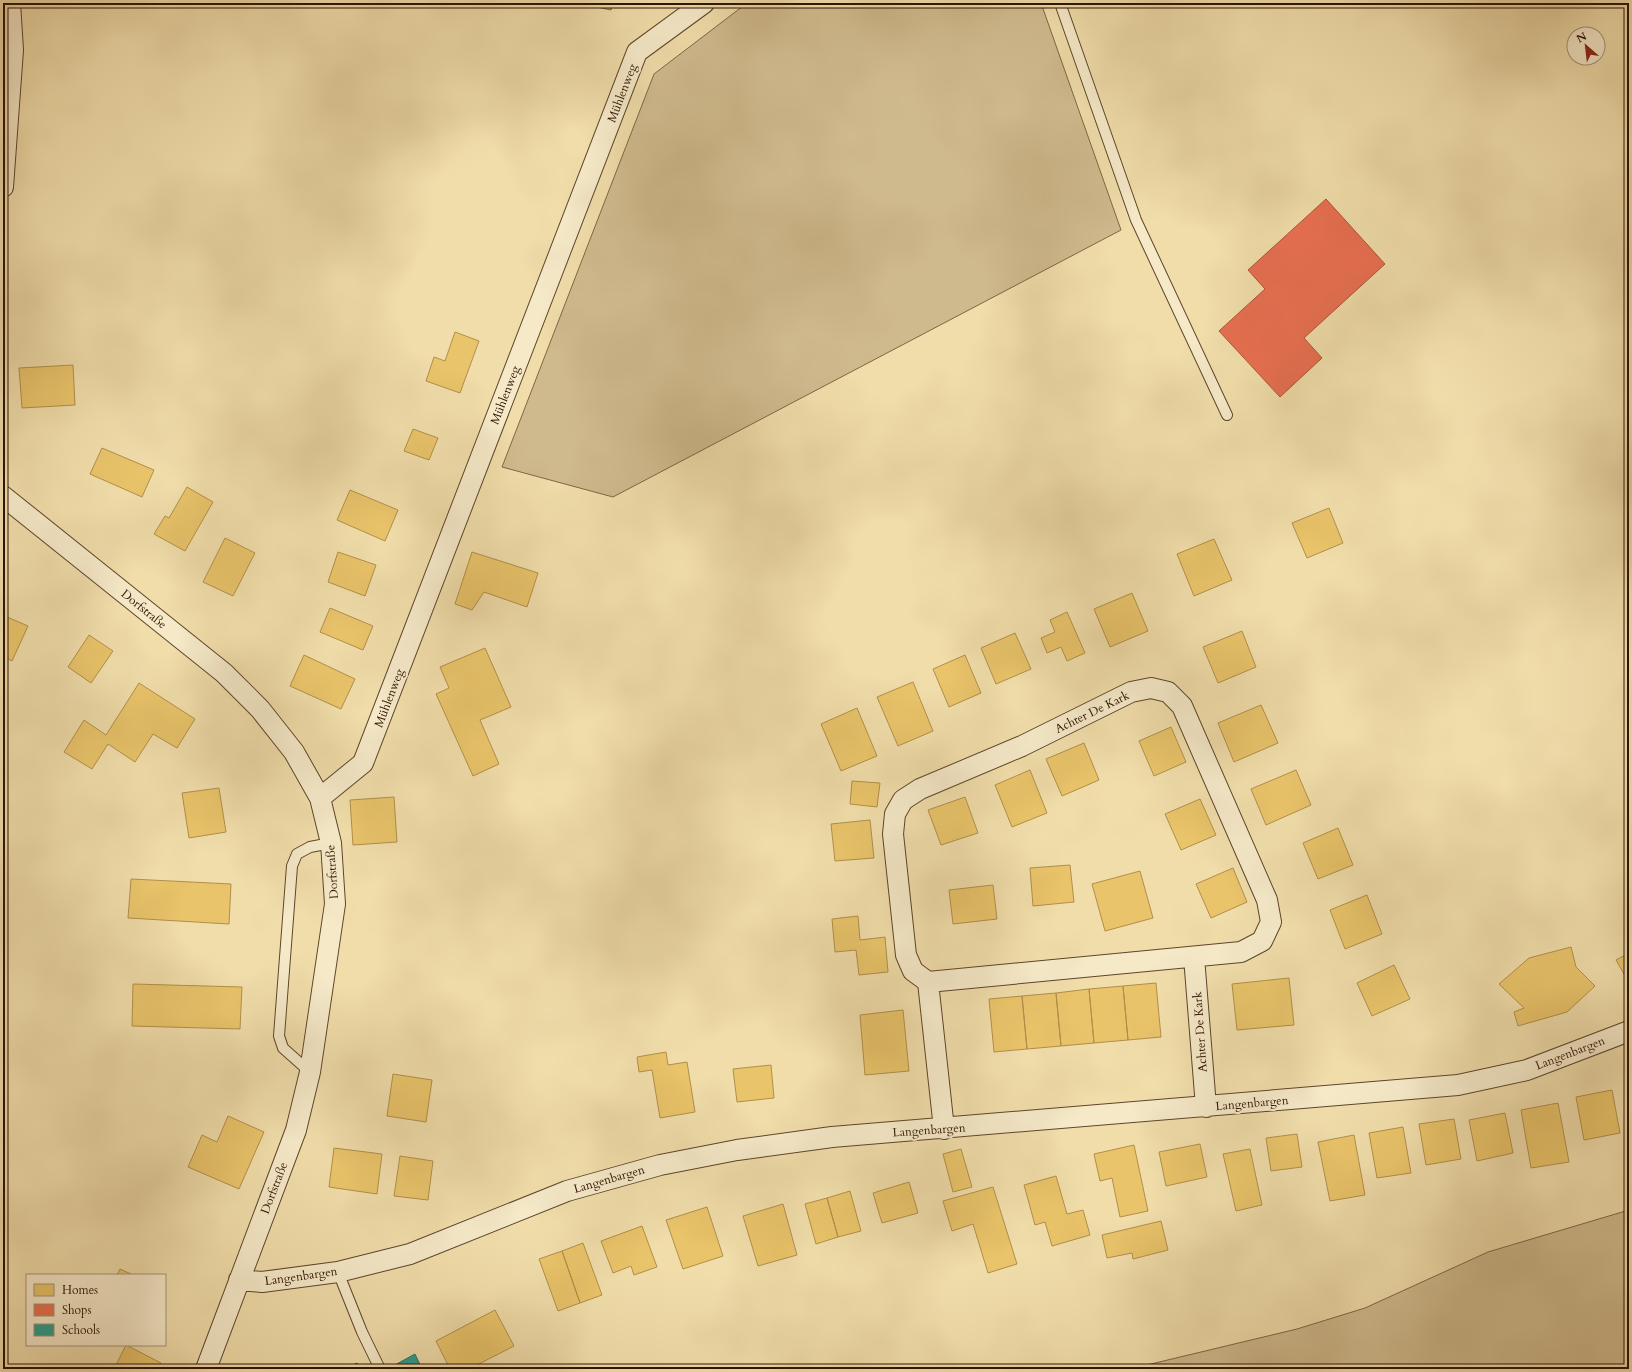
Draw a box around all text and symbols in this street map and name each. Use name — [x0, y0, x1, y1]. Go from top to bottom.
north arrow — [1566, 26, 1606, 66]
text: N — [1574, 29, 1590, 46]
street label: Mühlenweg — [603, 61, 641, 125]
street label: Mühlenweg — [486, 363, 524, 427]
street label: Dorfstraße — [118, 586, 170, 632]
street label: Mühlenweg — [370, 666, 408, 730]
street label: Achter De Kark — [1052, 687, 1132, 737]
street label: Dorfstraße — [322, 844, 342, 900]
street label: Achter De Kark — [1189, 991, 1211, 1073]
street label: Langenbargen — [1533, 1032, 1607, 1074]
street label: Langenbargen — [1215, 1092, 1289, 1114]
street label: Langenbargen — [892, 1119, 966, 1141]
street label: Dorfstraße — [257, 1160, 291, 1216]
street label: Langenbargen — [572, 1161, 647, 1197]
street label: Langenbargen — [264, 1263, 339, 1289]
legend — [26, 1274, 166, 1346]
text: Homes — [62, 1282, 98, 1298]
text: Shops — [62, 1302, 91, 1318]
text: Schools — [62, 1322, 100, 1338]

